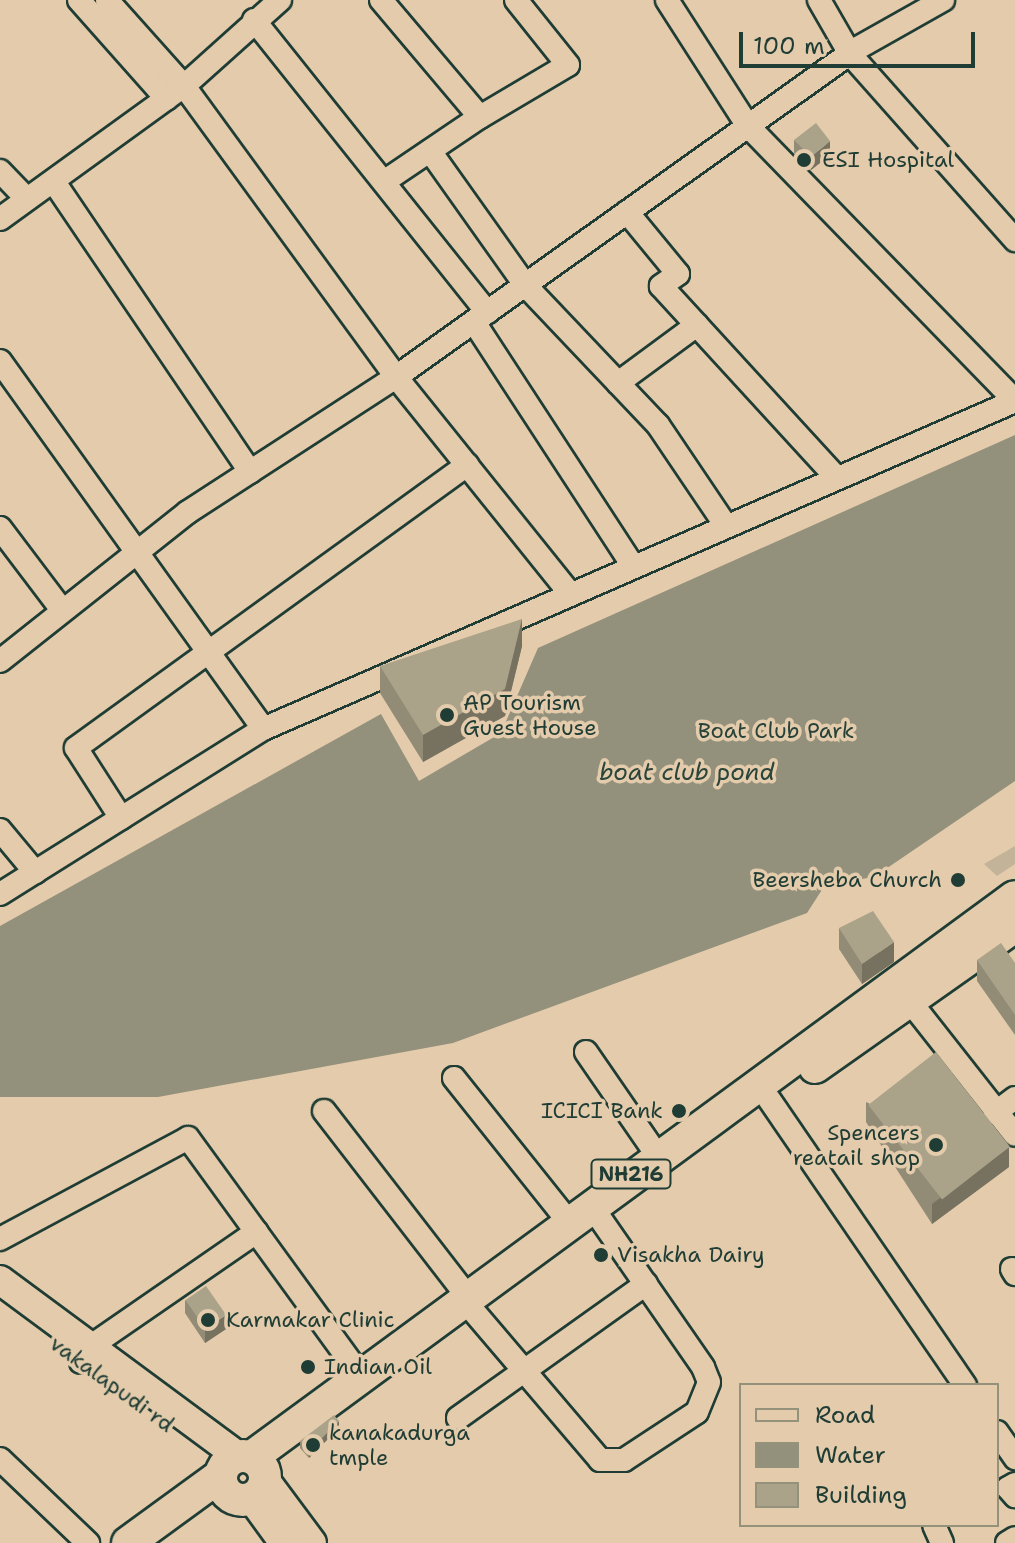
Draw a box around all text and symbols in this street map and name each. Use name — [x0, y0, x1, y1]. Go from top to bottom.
scale bar — [743, 16, 979, 66]
text: 100 m — [753, 30, 825, 62]
place label: ESI Hospital — [822, 147, 954, 173]
marker: ESI Hospital — [793, 149, 815, 171]
place label: AP Tourism Guest House — [463, 689, 597, 740]
marker: AP Tourism Guest House — [438, 706, 456, 724]
park label: Boat Club Park — [698, 718, 854, 744]
water label: boat club pond — [599, 759, 775, 787]
place label: Beersheba Church — [752, 867, 942, 893]
marker: Beersheba Church — [949, 871, 967, 889]
place label: ICICI Bank — [541, 1098, 663, 1124]
marker: ICICI Bank — [670, 1102, 688, 1120]
place label: Spencers reatail shop — [793, 1119, 920, 1170]
marker: Spencers reatail shop — [927, 1136, 945, 1154]
road number: NH216 — [589, 1158, 673, 1190]
place label: Visakha Dairy — [617, 1242, 765, 1268]
marker: Visakha Dairy — [592, 1246, 610, 1264]
place label: Karmakar Clinic — [226, 1307, 395, 1333]
marker: Karmakar Clinic — [197, 1309, 219, 1331]
street label: vakalapudi rd — [45, 1330, 179, 1438]
place label: Indian Oil — [324, 1354, 432, 1380]
marker: Indian Oil — [299, 1358, 317, 1376]
legend — [739, 1383, 999, 1527]
text: Road — [815, 1399, 875, 1431]
place label: kanakadurga tmple — [329, 1419, 470, 1470]
marker: kanakadurga tmple — [304, 1436, 322, 1454]
text: Water — [815, 1439, 886, 1471]
text: Building — [815, 1479, 907, 1511]

